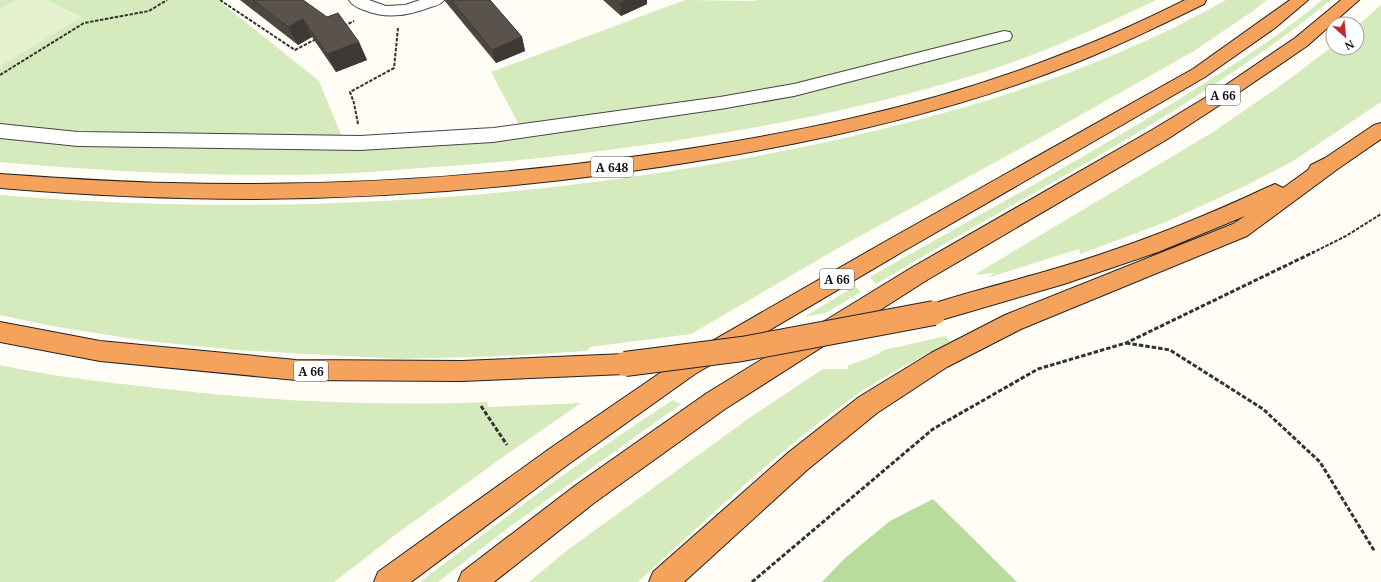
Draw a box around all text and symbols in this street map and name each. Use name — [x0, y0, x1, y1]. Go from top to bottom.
north arrow — [1325, 16, 1365, 56]
text: N — [1342, 37, 1357, 54]
road number: A 66 — [1206, 85, 1240, 105]
road number: A 648 — [591, 157, 633, 177]
road number: A 66 — [820, 269, 854, 289]
road number: A 66 — [294, 361, 328, 381]

